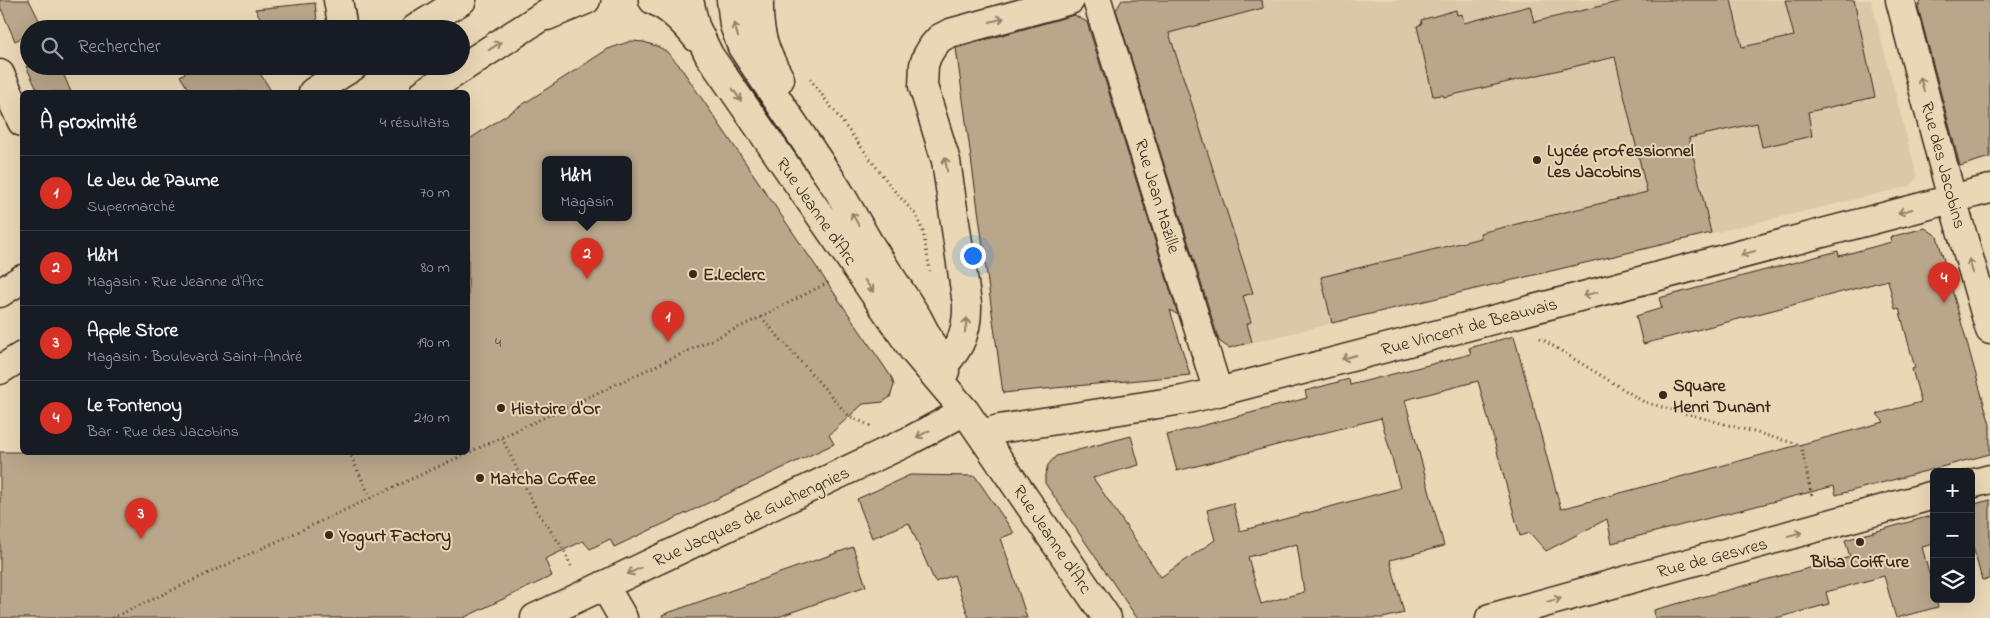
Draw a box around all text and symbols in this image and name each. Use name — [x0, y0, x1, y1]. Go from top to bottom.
one-way arrow — [988, 15, 1004, 24]
search box — [20, 20, 470, 75]
one-way arrow — [730, 22, 740, 38]
icon: search — [38, 34, 66, 62]
text: Rechercher — [78, 34, 161, 61]
one-way arrow — [488, 41, 502, 52]
one-way arrow — [1917, 77, 1926, 93]
one-way arrow — [732, 87, 742, 101]
street label: Rue des Jacobins — [1913, 99, 1972, 232]
text: À proximité — [40, 108, 137, 138]
text: 4 résultats — [380, 111, 450, 135]
street label: Rue Jean Mazille — [1126, 136, 1186, 258]
place label: Lycée professionnel Les Jacobins — [1547, 139, 1694, 186]
street label: Rue Jeanne d'Arc — [768, 153, 862, 271]
marker: Lycée professionnel Les Jacobins — [1531, 154, 1543, 166]
popup — [542, 156, 632, 221]
one-way arrow — [941, 156, 951, 172]
text: H&M — [560, 163, 592, 190]
text: Le Jeu de Paume — [87, 168, 219, 195]
text: 1 — [53, 181, 59, 205]
text: 70 m — [420, 181, 450, 205]
text: Magasin — [560, 190, 614, 214]
text: Supermarché — [87, 195, 175, 219]
one-way arrow — [1897, 207, 1913, 216]
one-way arrow — [849, 213, 859, 227]
pin: 2 — [571, 238, 603, 279]
text: H&M — [87, 243, 118, 270]
your location — [960, 243, 986, 269]
one-way arrow — [1740, 248, 1756, 258]
text: 2 — [52, 256, 60, 280]
text: 80 m — [421, 256, 450, 280]
one-way arrow — [1966, 259, 1976, 275]
pin: 4 — [1928, 262, 1960, 303]
place label: E.Leclerc — [703, 263, 766, 289]
marker: E.Leclerc — [687, 268, 699, 280]
text: Magasin · Rue Jeanne d'Arc — [87, 270, 264, 294]
one-way arrow — [864, 279, 874, 293]
one-way arrow — [1583, 289, 1599, 299]
street label: Rue Vincent de Beauvais — [1378, 292, 1561, 364]
pin: 1 — [652, 301, 684, 342]
one-way arrow — [961, 317, 971, 333]
text: Apple Store — [87, 318, 178, 345]
text: 3 — [53, 331, 59, 355]
text: 190 m — [417, 331, 450, 355]
house number: 4 — [495, 332, 501, 354]
text: Magasin · Boulevard Saint-André — [87, 345, 302, 369]
one-way arrow — [1341, 353, 1357, 363]
place label: Square Henri Dunant — [1673, 374, 1772, 421]
marker: Square Henri Dunant — [1657, 389, 1669, 401]
text: Le Fontenoy — [87, 393, 182, 420]
place label: Histoire d'Or — [511, 397, 600, 423]
marker: Histoire d'Or — [495, 402, 507, 414]
text: 4 — [53, 406, 59, 430]
text: 210 m — [414, 406, 450, 430]
text: Bar · Rue des Jacobins — [87, 420, 239, 444]
one-way arrow — [915, 429, 930, 439]
street label: Rue Jacques de Guehengnies — [649, 461, 855, 576]
place label: Matcha Coffee — [490, 467, 597, 493]
map controls — [1930, 468, 1975, 603]
button: + — [1930, 468, 1975, 513]
marker: Matcha Coffee — [474, 472, 486, 484]
street label: Rue Jeanne d'Arc — [1005, 480, 1097, 600]
pin: 3 — [125, 498, 157, 539]
button: − — [1930, 513, 1975, 558]
place label: Yogurt Factory — [338, 524, 451, 551]
marker: Yogurt Factory — [323, 529, 335, 541]
one-way arrow — [1787, 529, 1803, 538]
street label: Rue de Gesvres — [1654, 532, 1771, 586]
marker: Biba Coiffure — [1854, 536, 1866, 548]
place label: Biba Coiffure — [1810, 550, 1910, 576]
button: layers — [1930, 558, 1975, 603]
one-way arrow — [627, 567, 642, 577]
one-way arrow — [1546, 595, 1562, 605]

